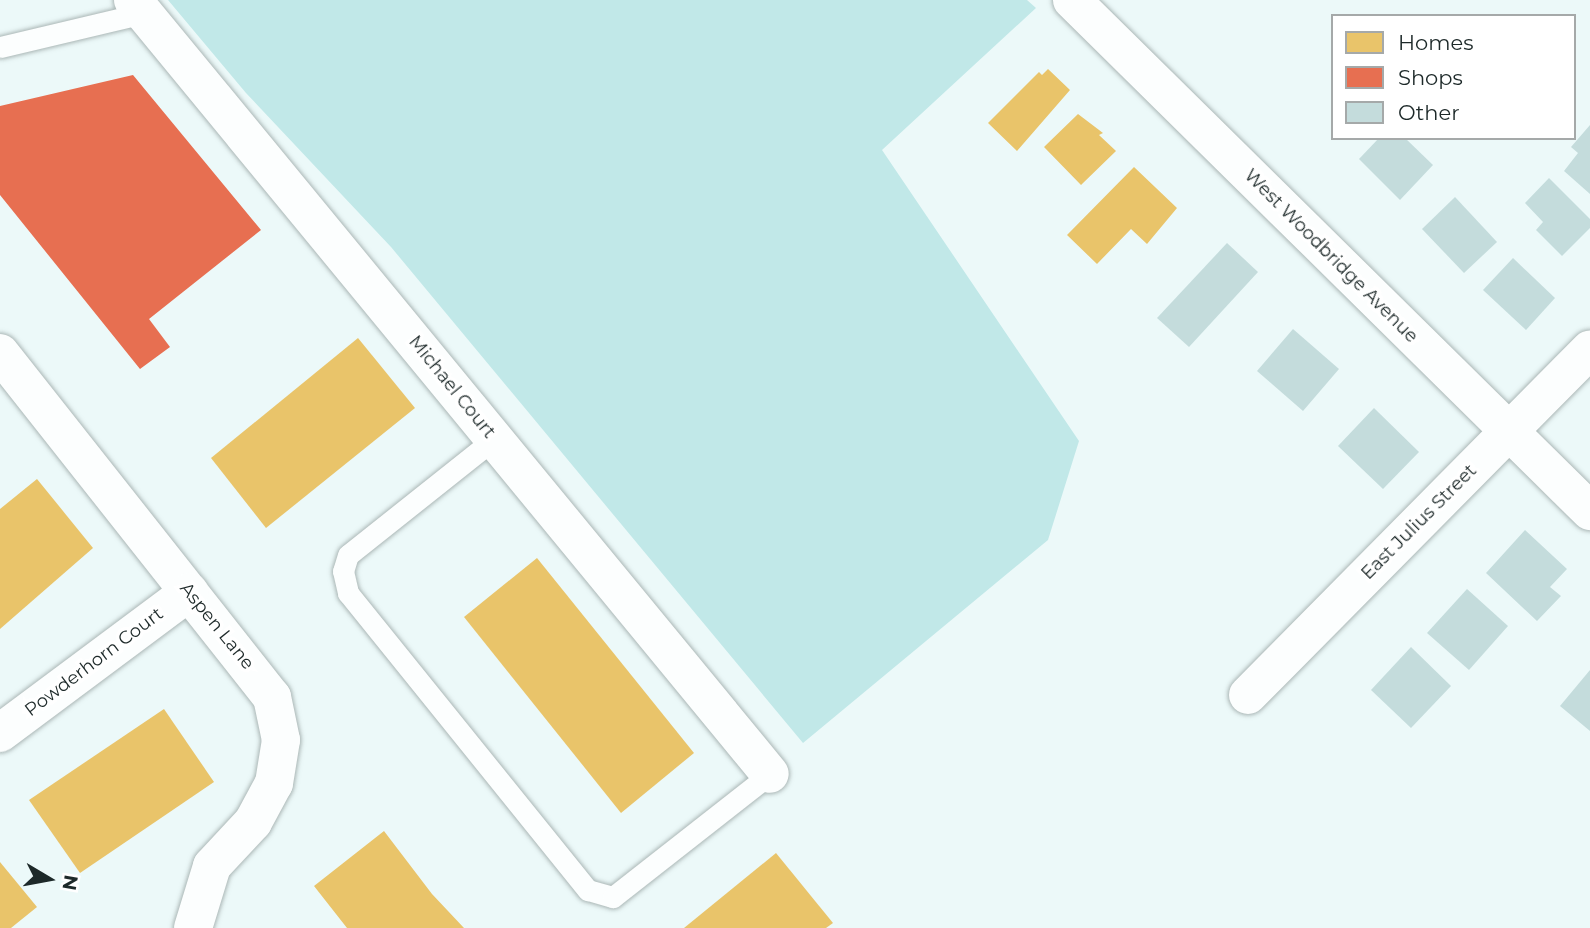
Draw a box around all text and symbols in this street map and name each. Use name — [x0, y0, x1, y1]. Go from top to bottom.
legend — [1331, 14, 1576, 140]
text: Homes — [1398, 30, 1473, 55]
text: Shops — [1398, 65, 1463, 90]
text: Other — [1398, 100, 1460, 125]
street label: West Woodbridge Avenue — [1240, 165, 1422, 347]
street label: Michael Court — [404, 331, 500, 443]
street label: East Julius Street — [1357, 460, 1481, 584]
street label: Aspen Lane — [175, 578, 259, 674]
street label: Powderhorn Court — [21, 603, 167, 721]
north arrow — [14, 844, 84, 914]
text: N — [58, 873, 83, 892]

